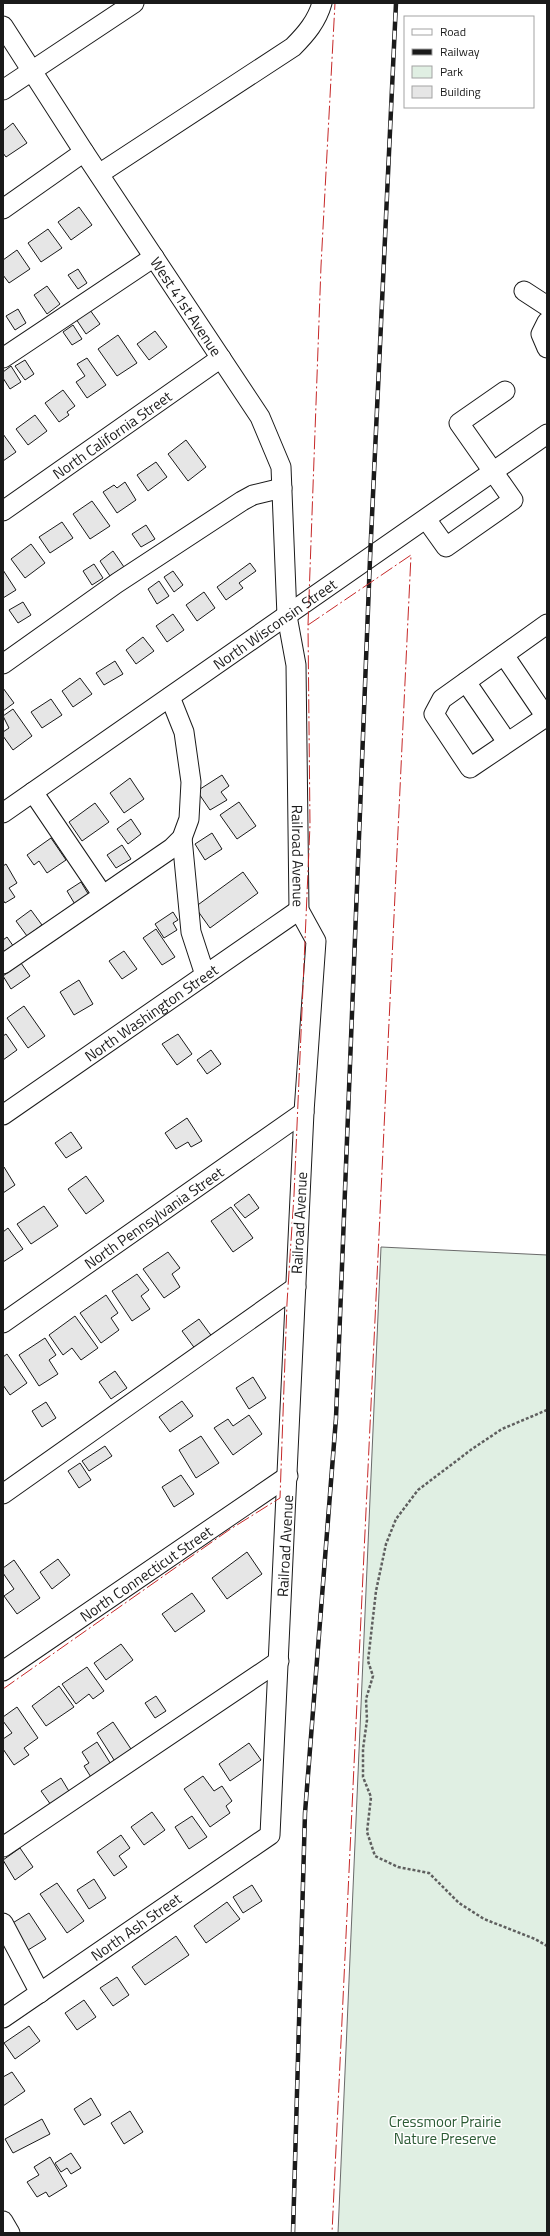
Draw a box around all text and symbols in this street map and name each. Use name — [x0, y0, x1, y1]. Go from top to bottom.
legend — [404, 16, 534, 108]
text: Road — [440, 22, 466, 41]
text: Railway — [440, 42, 480, 61]
text: Park — [440, 62, 463, 81]
text: Building — [440, 82, 481, 101]
street label: West 41st Avenue — [145, 252, 228, 361]
street label: North California Street — [47, 384, 177, 485]
street label: North Wisconsin Street — [208, 572, 342, 675]
street label: Railroad Avenue — [286, 805, 310, 907]
street label: North Washington Street — [80, 958, 223, 1067]
street label: North Pennsylvania Street — [79, 1160, 229, 1274]
street label: Railroad Avenue — [285, 1171, 313, 1275]
street label: Railroad Avenue — [271, 1494, 299, 1598]
street label: North Connecticut Street — [75, 1519, 217, 1627]
street label: North Ash Street — [86, 1887, 186, 1967]
park label: Cressmoor Prairie Nature Preserve — [389, 2110, 501, 2150]

